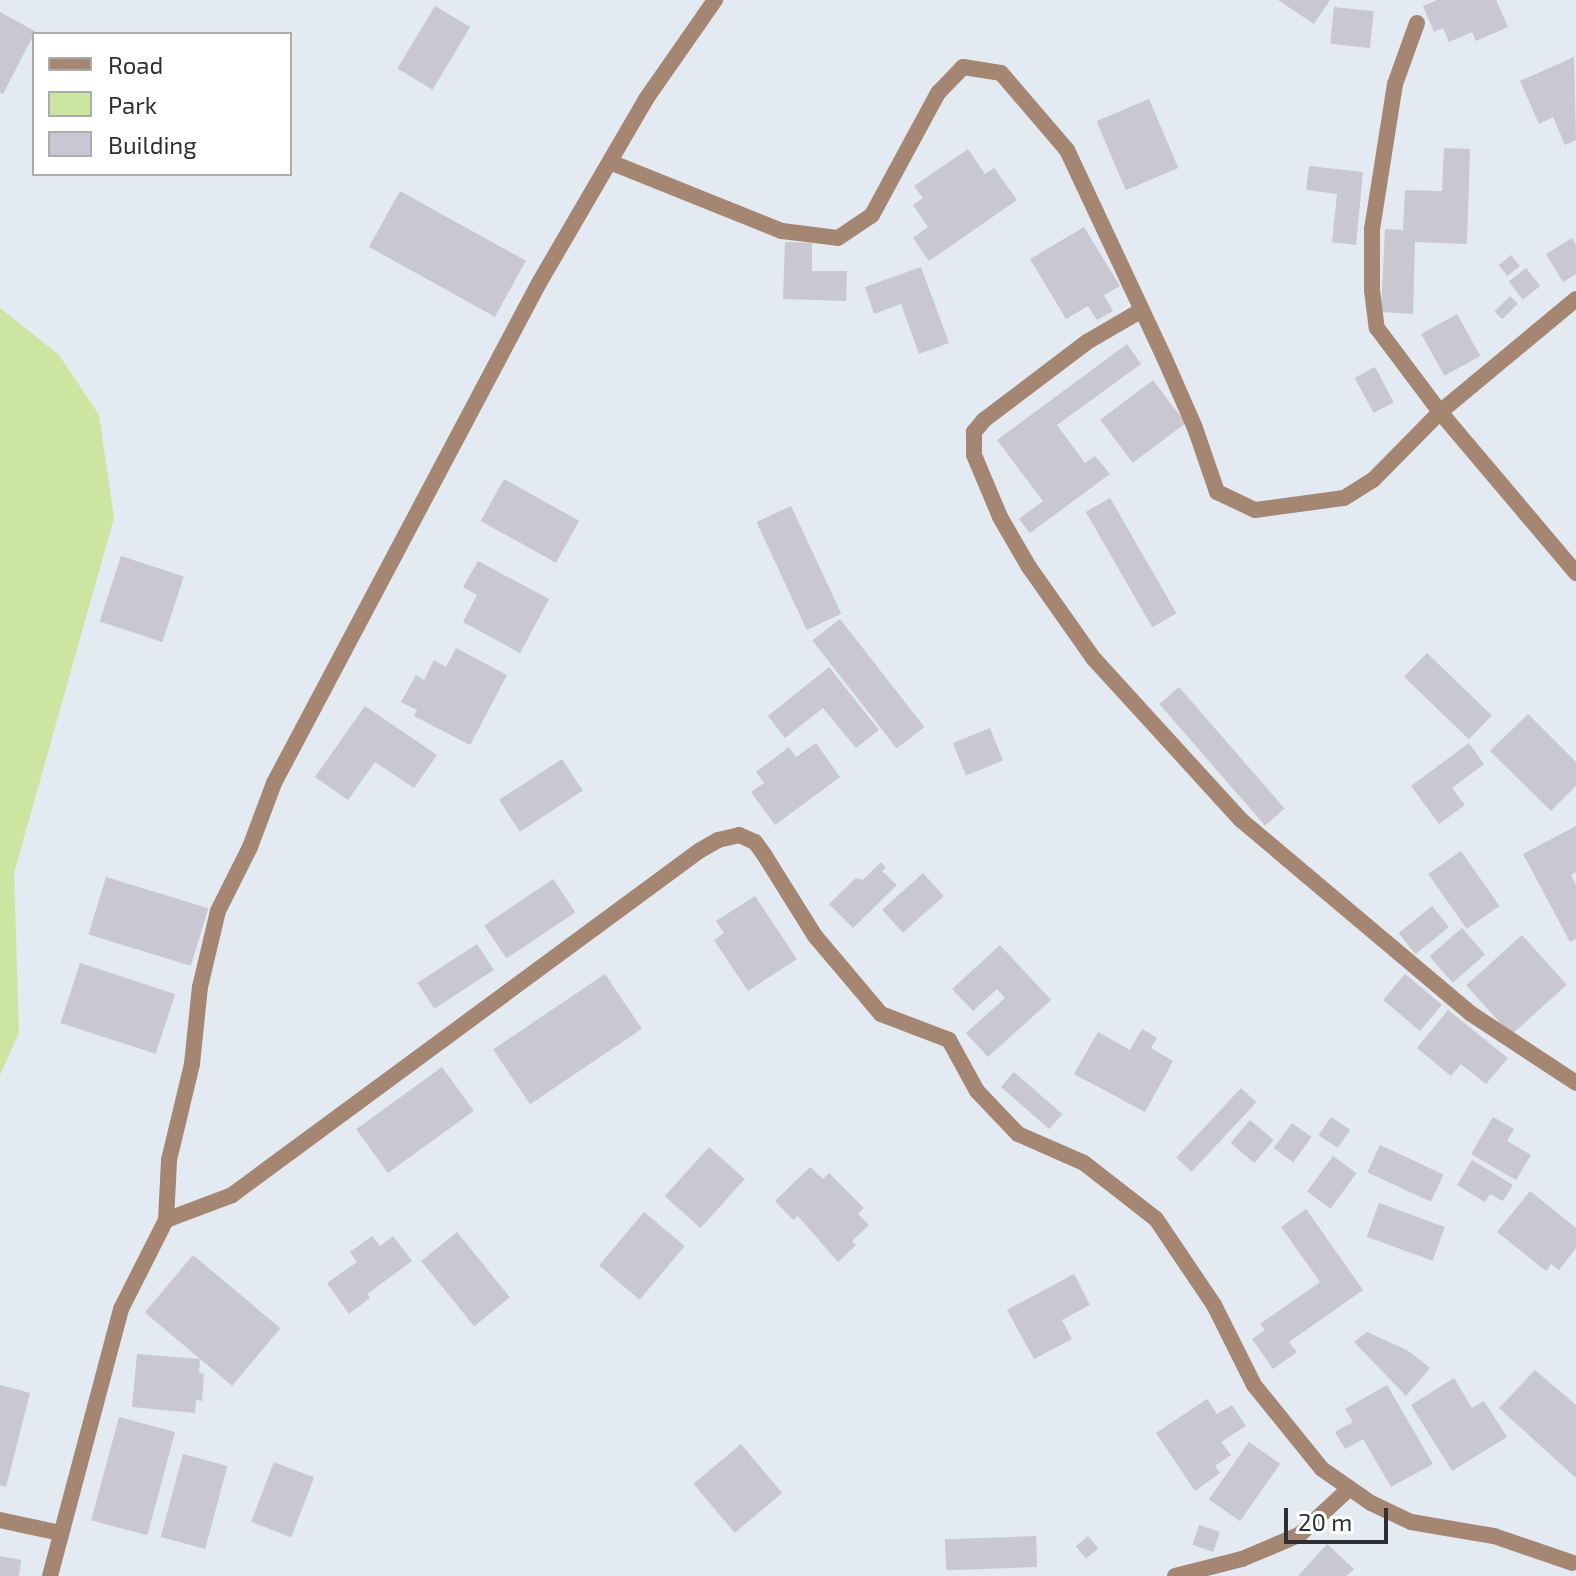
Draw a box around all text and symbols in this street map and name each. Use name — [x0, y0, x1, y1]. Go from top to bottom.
legend — [32, 32, 292, 176]
text: Road — [108, 50, 163, 79]
text: Park — [108, 90, 157, 119]
text: Building — [108, 130, 197, 159]
scale bar — [1288, 1492, 1392, 1542]
text: 20 m — [1298, 1507, 1352, 1536]

